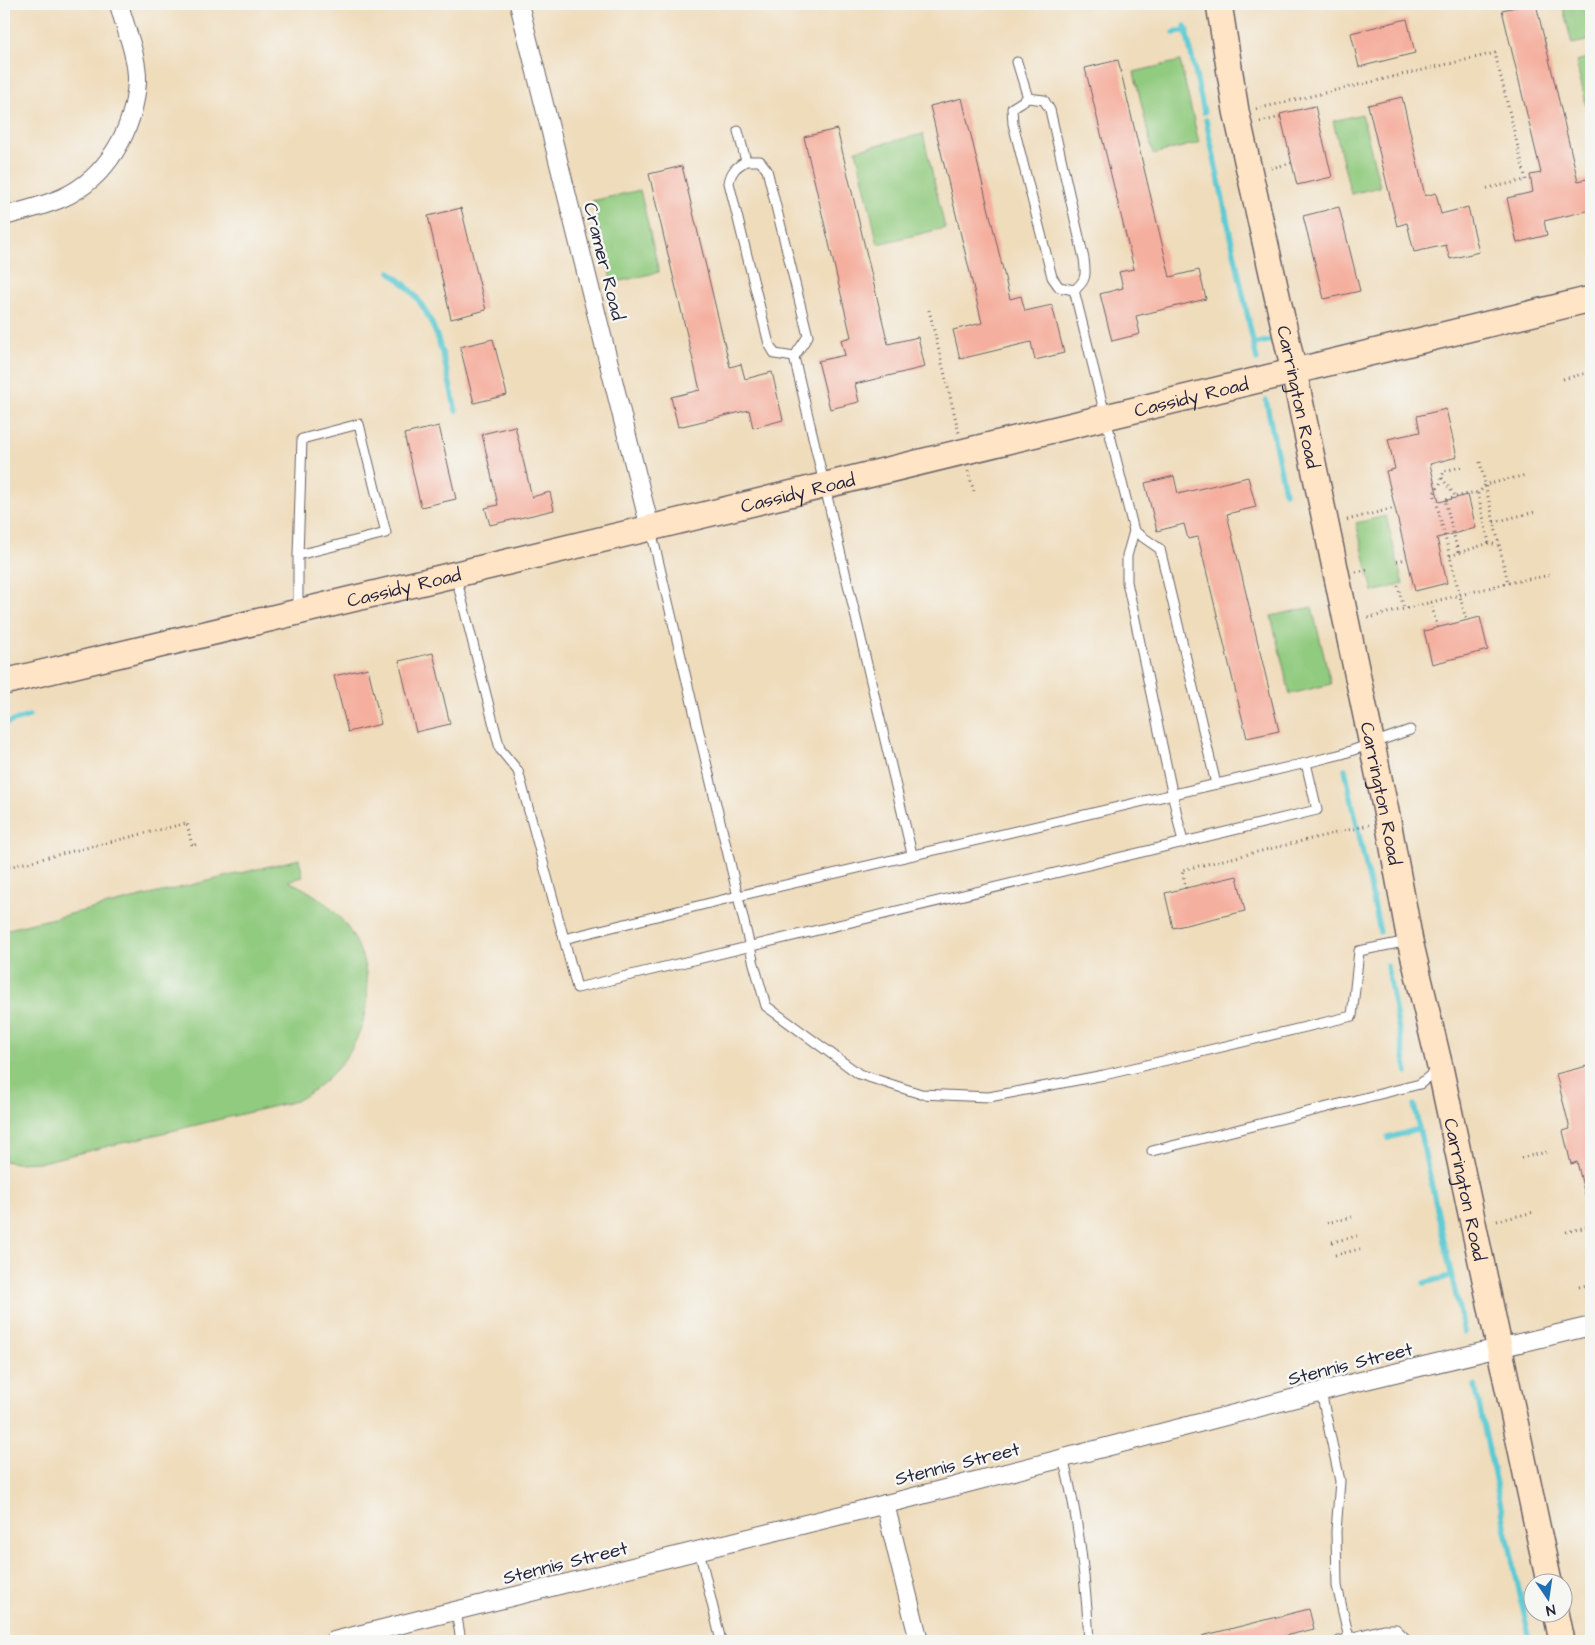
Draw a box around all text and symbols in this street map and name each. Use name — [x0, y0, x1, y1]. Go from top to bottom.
street label: Cramer Road — [576, 200, 631, 323]
street label: Carrington Road — [1269, 323, 1326, 471]
street label: Cassidy Road — [1132, 371, 1252, 425]
street label: Cassidy Road — [738, 467, 858, 520]
street label: Cassidy Road — [344, 561, 464, 615]
street label: Carrington Road — [1353, 720, 1408, 867]
street label: Carrington Road — [1436, 1116, 1493, 1264]
street label: Stennis Street — [1285, 1336, 1416, 1393]
street label: Stennis Street — [892, 1436, 1023, 1493]
street label: Stennis Street — [500, 1535, 631, 1592]
north arrow — [1522, 1572, 1572, 1622]
text: N — [1544, 1599, 1557, 1620]

